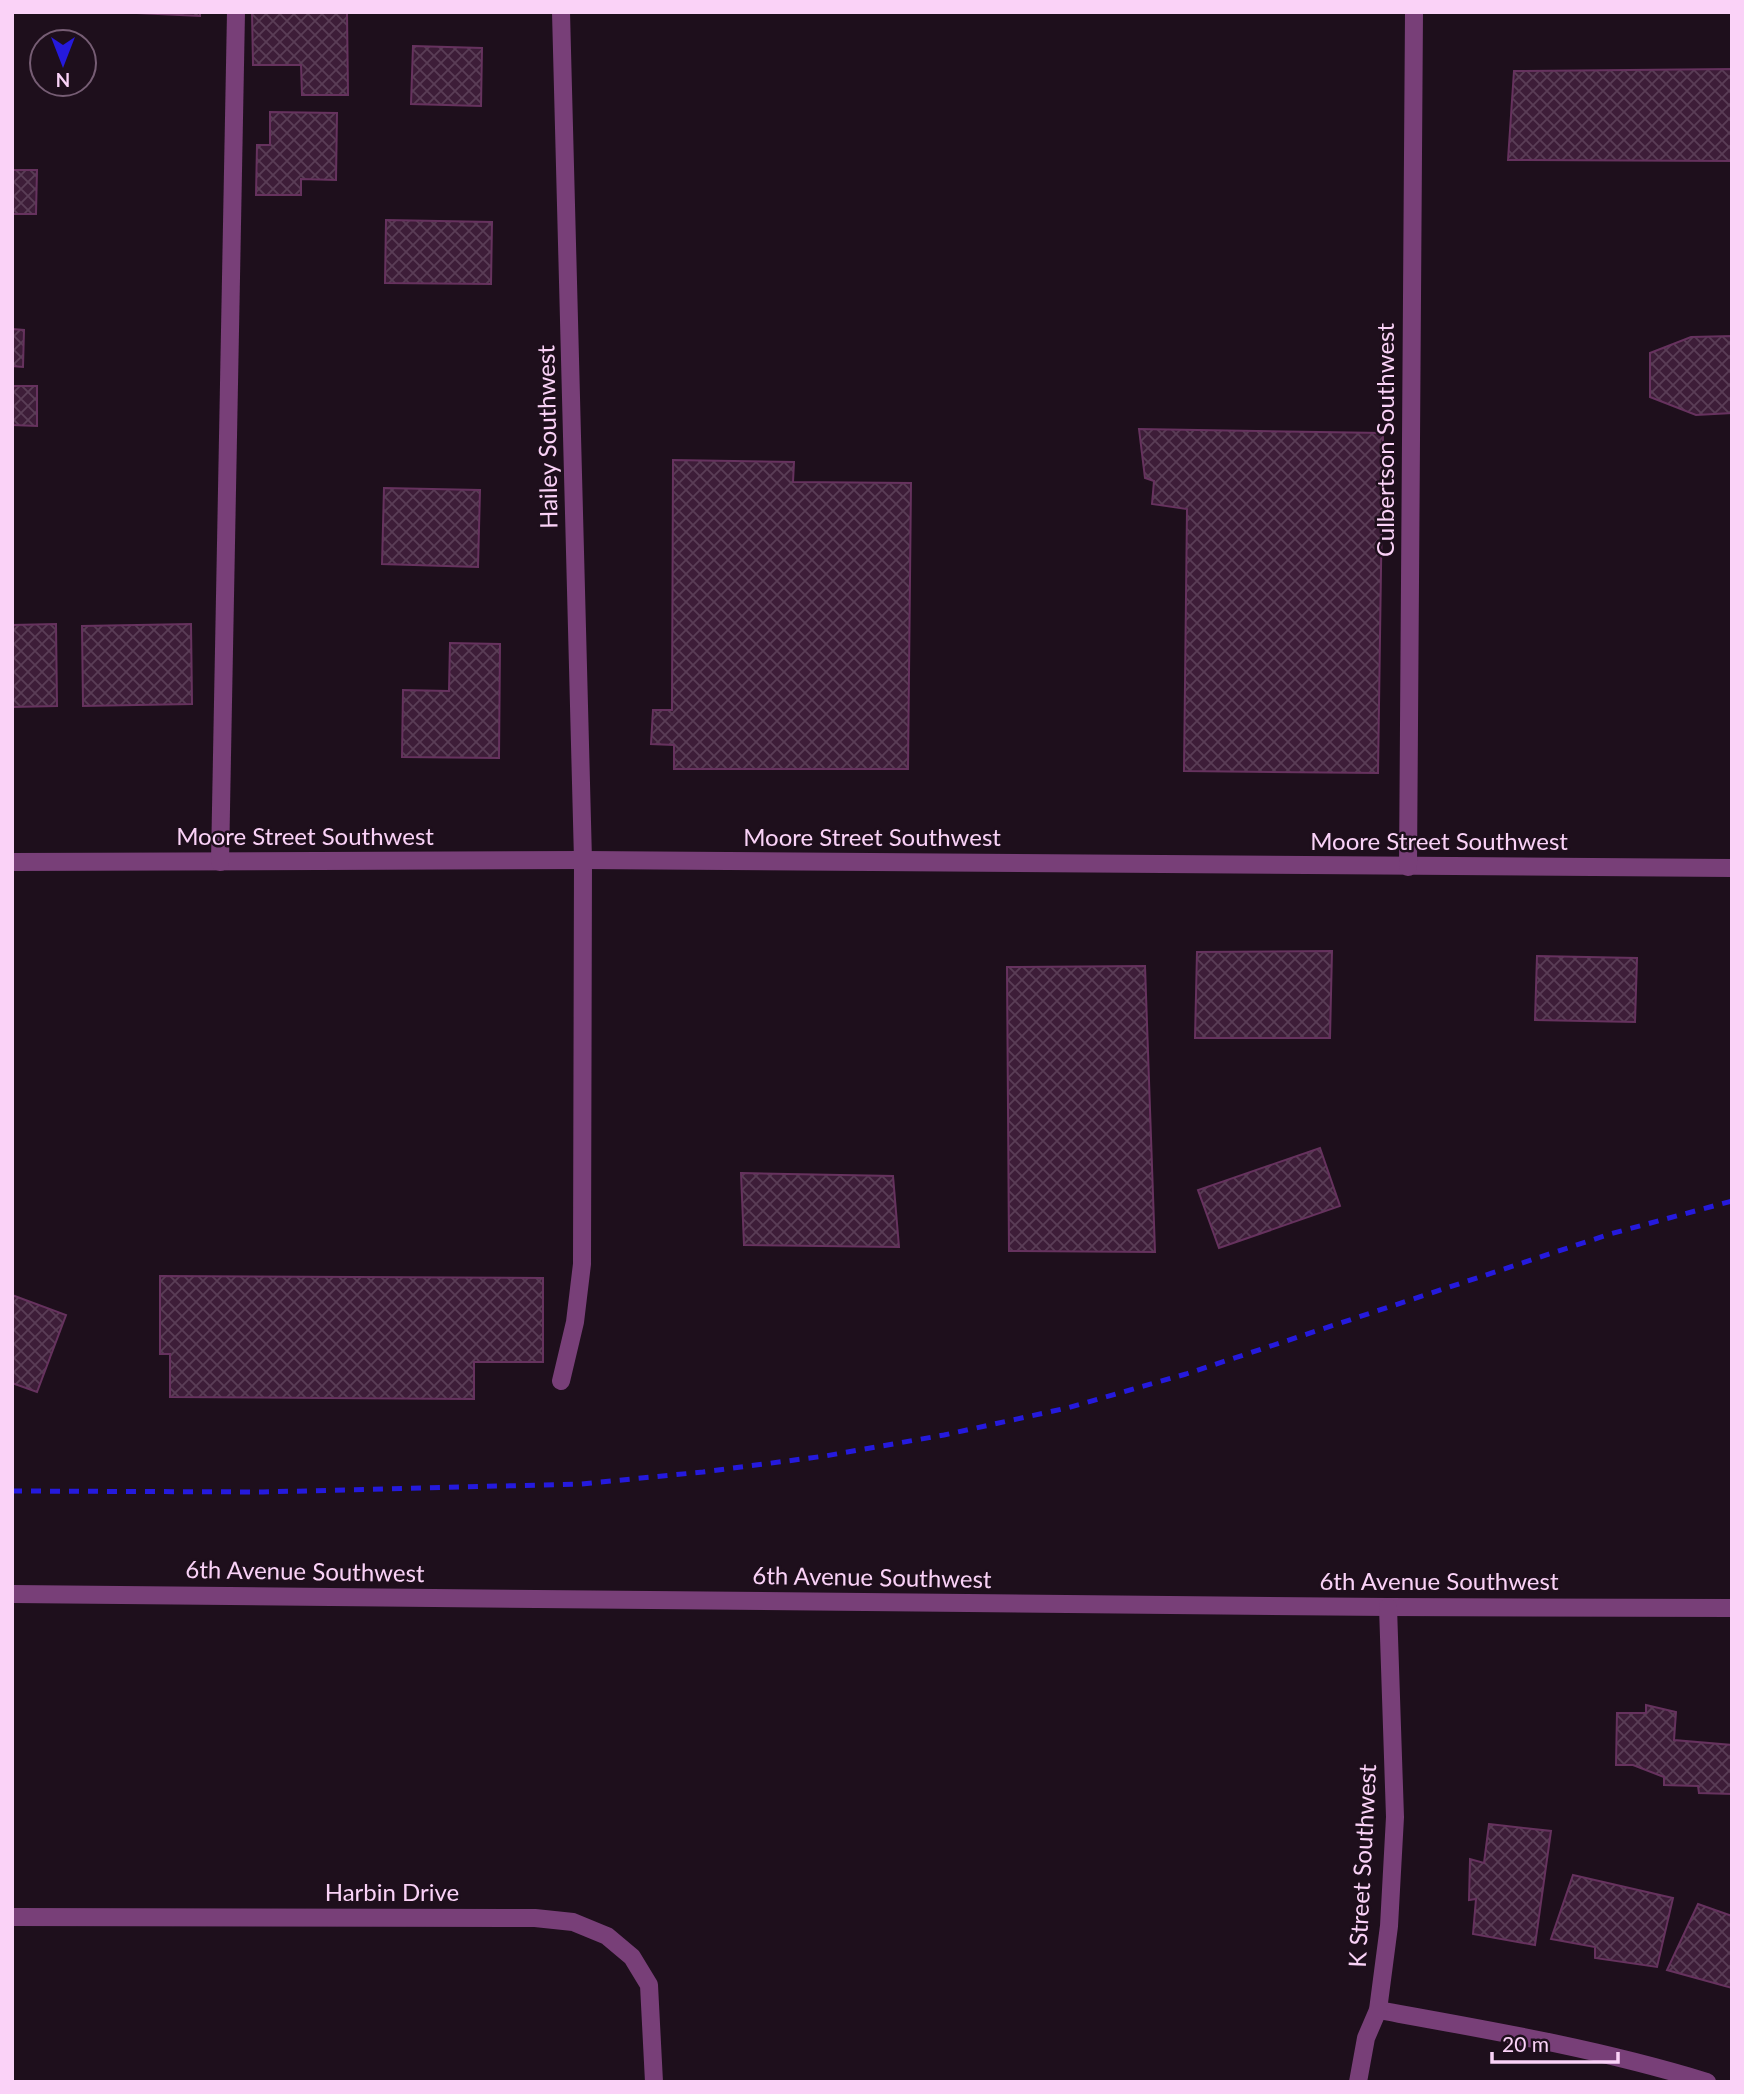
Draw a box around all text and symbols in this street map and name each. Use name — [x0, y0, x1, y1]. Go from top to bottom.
north arrow — [28, 28, 98, 98]
text: N — [56, 69, 70, 92]
street label: Culbertson Southwest — [1370, 323, 1399, 557]
street label: Hailey Southwest — [530, 344, 563, 529]
street label: Moore Street Southwest — [176, 821, 434, 850]
street label: Moore Street Southwest — [743, 822, 1001, 851]
street label: Moore Street Southwest — [1310, 826, 1568, 855]
street label: 6th Avenue Southwest — [185, 1554, 425, 1587]
street label: 6th Avenue Southwest — [752, 1560, 992, 1593]
street label: 6th Avenue Southwest — [1319, 1566, 1559, 1595]
street label: K Street Southwest — [1342, 1763, 1381, 1968]
street label: Harbin Drive — [325, 1877, 459, 1906]
scale bar — [1492, 2021, 1618, 2064]
text: 20 m — [1502, 2031, 1549, 2056]

